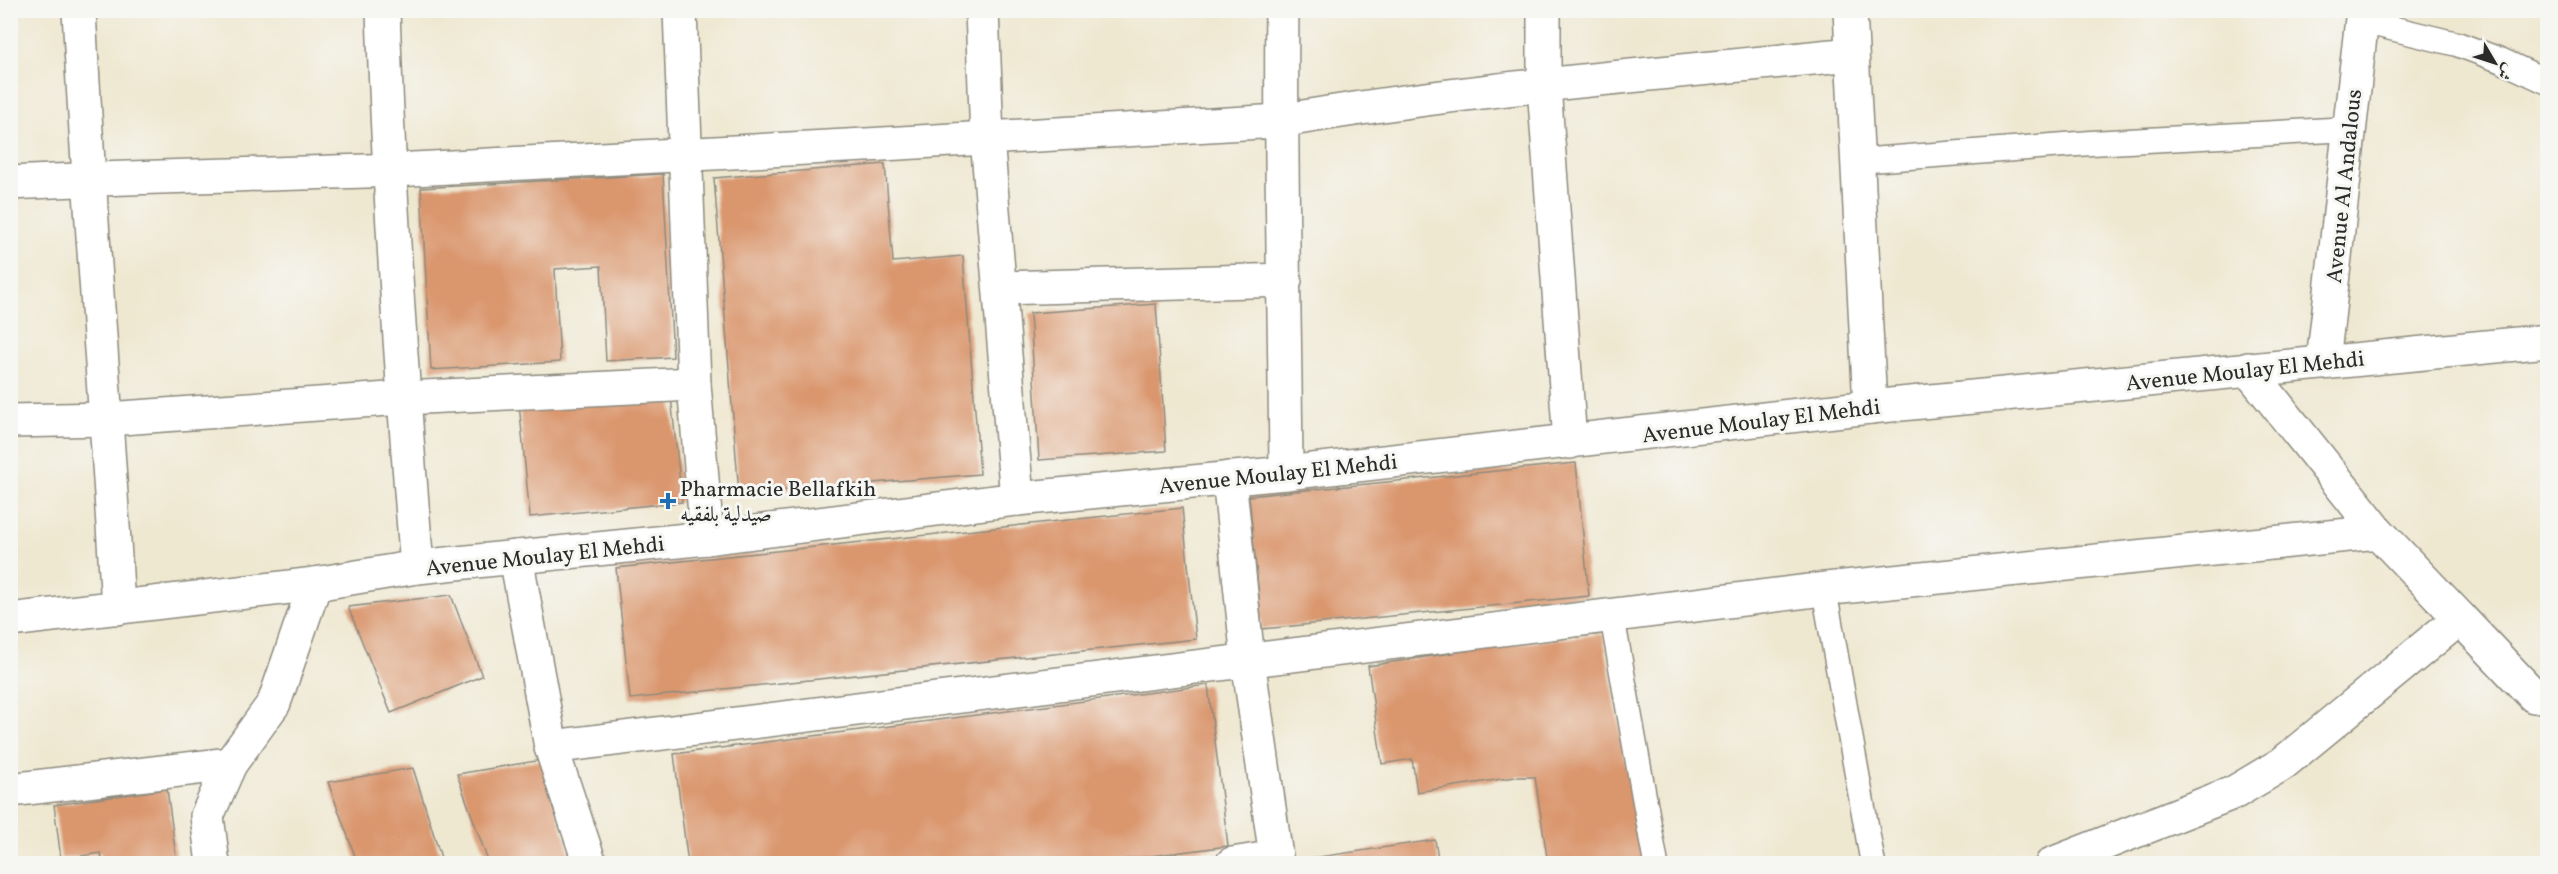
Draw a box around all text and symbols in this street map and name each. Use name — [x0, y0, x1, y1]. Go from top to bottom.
north arrow — [2465, 33, 2525, 93]
text: ش — [2492, 58, 2519, 84]
street label: Avenue Al Andalous — [2320, 88, 2371, 285]
street label: Avenue Moulay El Mehdi — [2124, 345, 2366, 400]
street label: Avenue Moulay El Mehdi — [1640, 392, 1882, 452]
street label: Avenue Moulay El Mehdi — [1157, 448, 1399, 503]
place label: Pharmacie Bellafkih صيدلية بلفقيه — [680, 475, 876, 531]
marker: Pharmacie Bellafkih صيدلية بلفقيه — [661, 494, 675, 508]
street label: Avenue Moulay El Mehdi — [424, 530, 666, 585]

